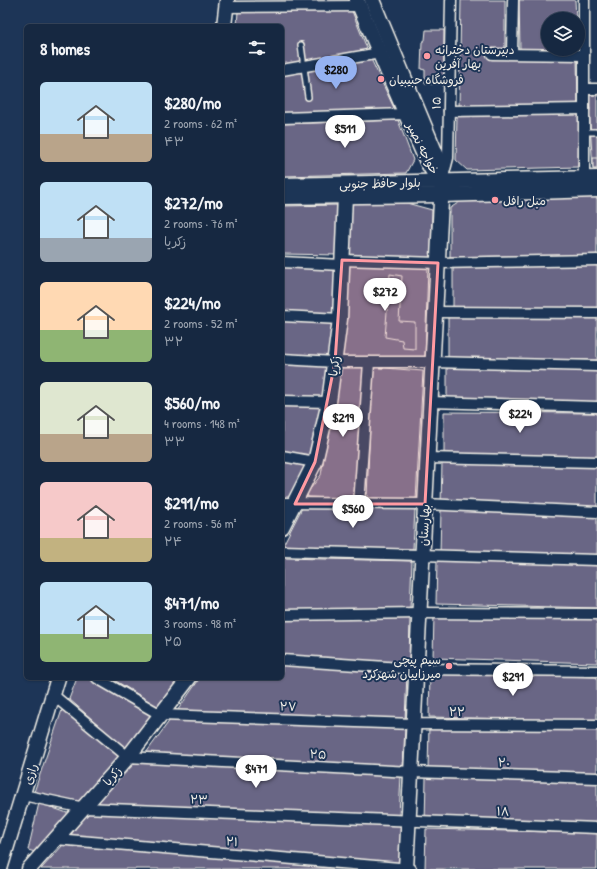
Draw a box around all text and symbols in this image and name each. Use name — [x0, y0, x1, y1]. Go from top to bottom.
map controls — [541, 12, 585, 56]
button: layers — [541, 12, 585, 56]
text: 8 homes — [40, 37, 90, 60]
icon: filters — [246, 37, 268, 59]
place label: دبیرستان دخترانه بهار آفرین — [435, 41, 514, 72]
marker: دبیرستان دخترانه بهار آفرین — [422, 51, 432, 61]
pin: $280 — [312, 56, 360, 90]
text: $280 — [324, 60, 348, 78]
place label: فروشگاه حبیبیان — [389, 71, 464, 88]
marker: فروشگاه حبیبیان — [376, 74, 386, 84]
text: $280/mo — [164, 91, 221, 114]
street label: ۱۵ — [427, 97, 445, 109]
icon: home — [72, 98, 120, 146]
text: 2 rooms · 62 m² — [164, 114, 237, 132]
pin: $511 — [321, 115, 369, 149]
street label: خواجه نصیر — [402, 118, 443, 177]
text: $511 — [334, 119, 356, 137]
text: ۴۳ — [164, 132, 184, 150]
street label: بلوار حافظ جنوبی — [339, 174, 421, 192]
text: $272/mo — [164, 191, 223, 214]
place label: مبل رافل — [503, 192, 546, 209]
marker: مبل رافل — [490, 195, 500, 205]
icon: home — [72, 198, 120, 246]
text: 2 rooms · 76 m² — [164, 214, 237, 232]
text: زکریا — [164, 232, 186, 250]
pin: $272 — [361, 278, 409, 312]
text: $272 — [372, 282, 398, 300]
text: $224/mo — [164, 291, 221, 314]
icon: home — [72, 298, 120, 346]
text: 2 rooms · 52 m² — [164, 314, 237, 332]
text: ۳۲ — [164, 332, 183, 350]
street label: زکریا — [324, 355, 344, 377]
text: $560/mo — [164, 391, 220, 414]
icon: home — [72, 398, 120, 446]
pin: $224 — [496, 400, 544, 434]
pin: $219 — [319, 404, 367, 438]
text: $224 — [508, 404, 532, 422]
text: $219 — [332, 408, 354, 426]
text: 4 rooms · 148 m² — [164, 414, 240, 432]
text: ۳۳ — [164, 432, 185, 450]
text: $291/mo — [164, 491, 219, 514]
pin: $560 — [329, 495, 377, 529]
icon: home — [72, 498, 120, 546]
text: $560 — [341, 499, 365, 517]
street label: بهارستان — [414, 504, 434, 546]
text: 2 rooms · 56 m² — [164, 514, 237, 532]
text: ۲۴ — [164, 532, 183, 550]
text: $471/mo — [164, 591, 219, 614]
icon: home — [72, 598, 120, 646]
text: 3 rooms · 98 m² — [164, 614, 236, 632]
text: ۲۵ — [164, 632, 182, 650]
place label: سیم پیچی میرزاییان شهرکرد — [362, 651, 441, 682]
marker: سیم پیچی میرزاییان شهرکرد — [444, 661, 454, 671]
pin: $291 — [489, 663, 537, 697]
text: $291 — [502, 667, 524, 685]
street label: ۲۷ — [279, 697, 297, 715]
street label: ۲۲ — [449, 703, 465, 720]
street label: ۲۵ — [309, 745, 327, 763]
street label: ۲۰ — [498, 753, 510, 771]
pin: $471 — [232, 755, 280, 789]
text: $471 — [245, 759, 267, 777]
street label: رازی — [19, 761, 41, 787]
street label: زکریا — [99, 763, 125, 789]
street label: ۲۳ — [190, 790, 208, 808]
street label: ۱۸ — [496, 802, 510, 820]
street label: ۲۱ — [225, 832, 239, 850]

